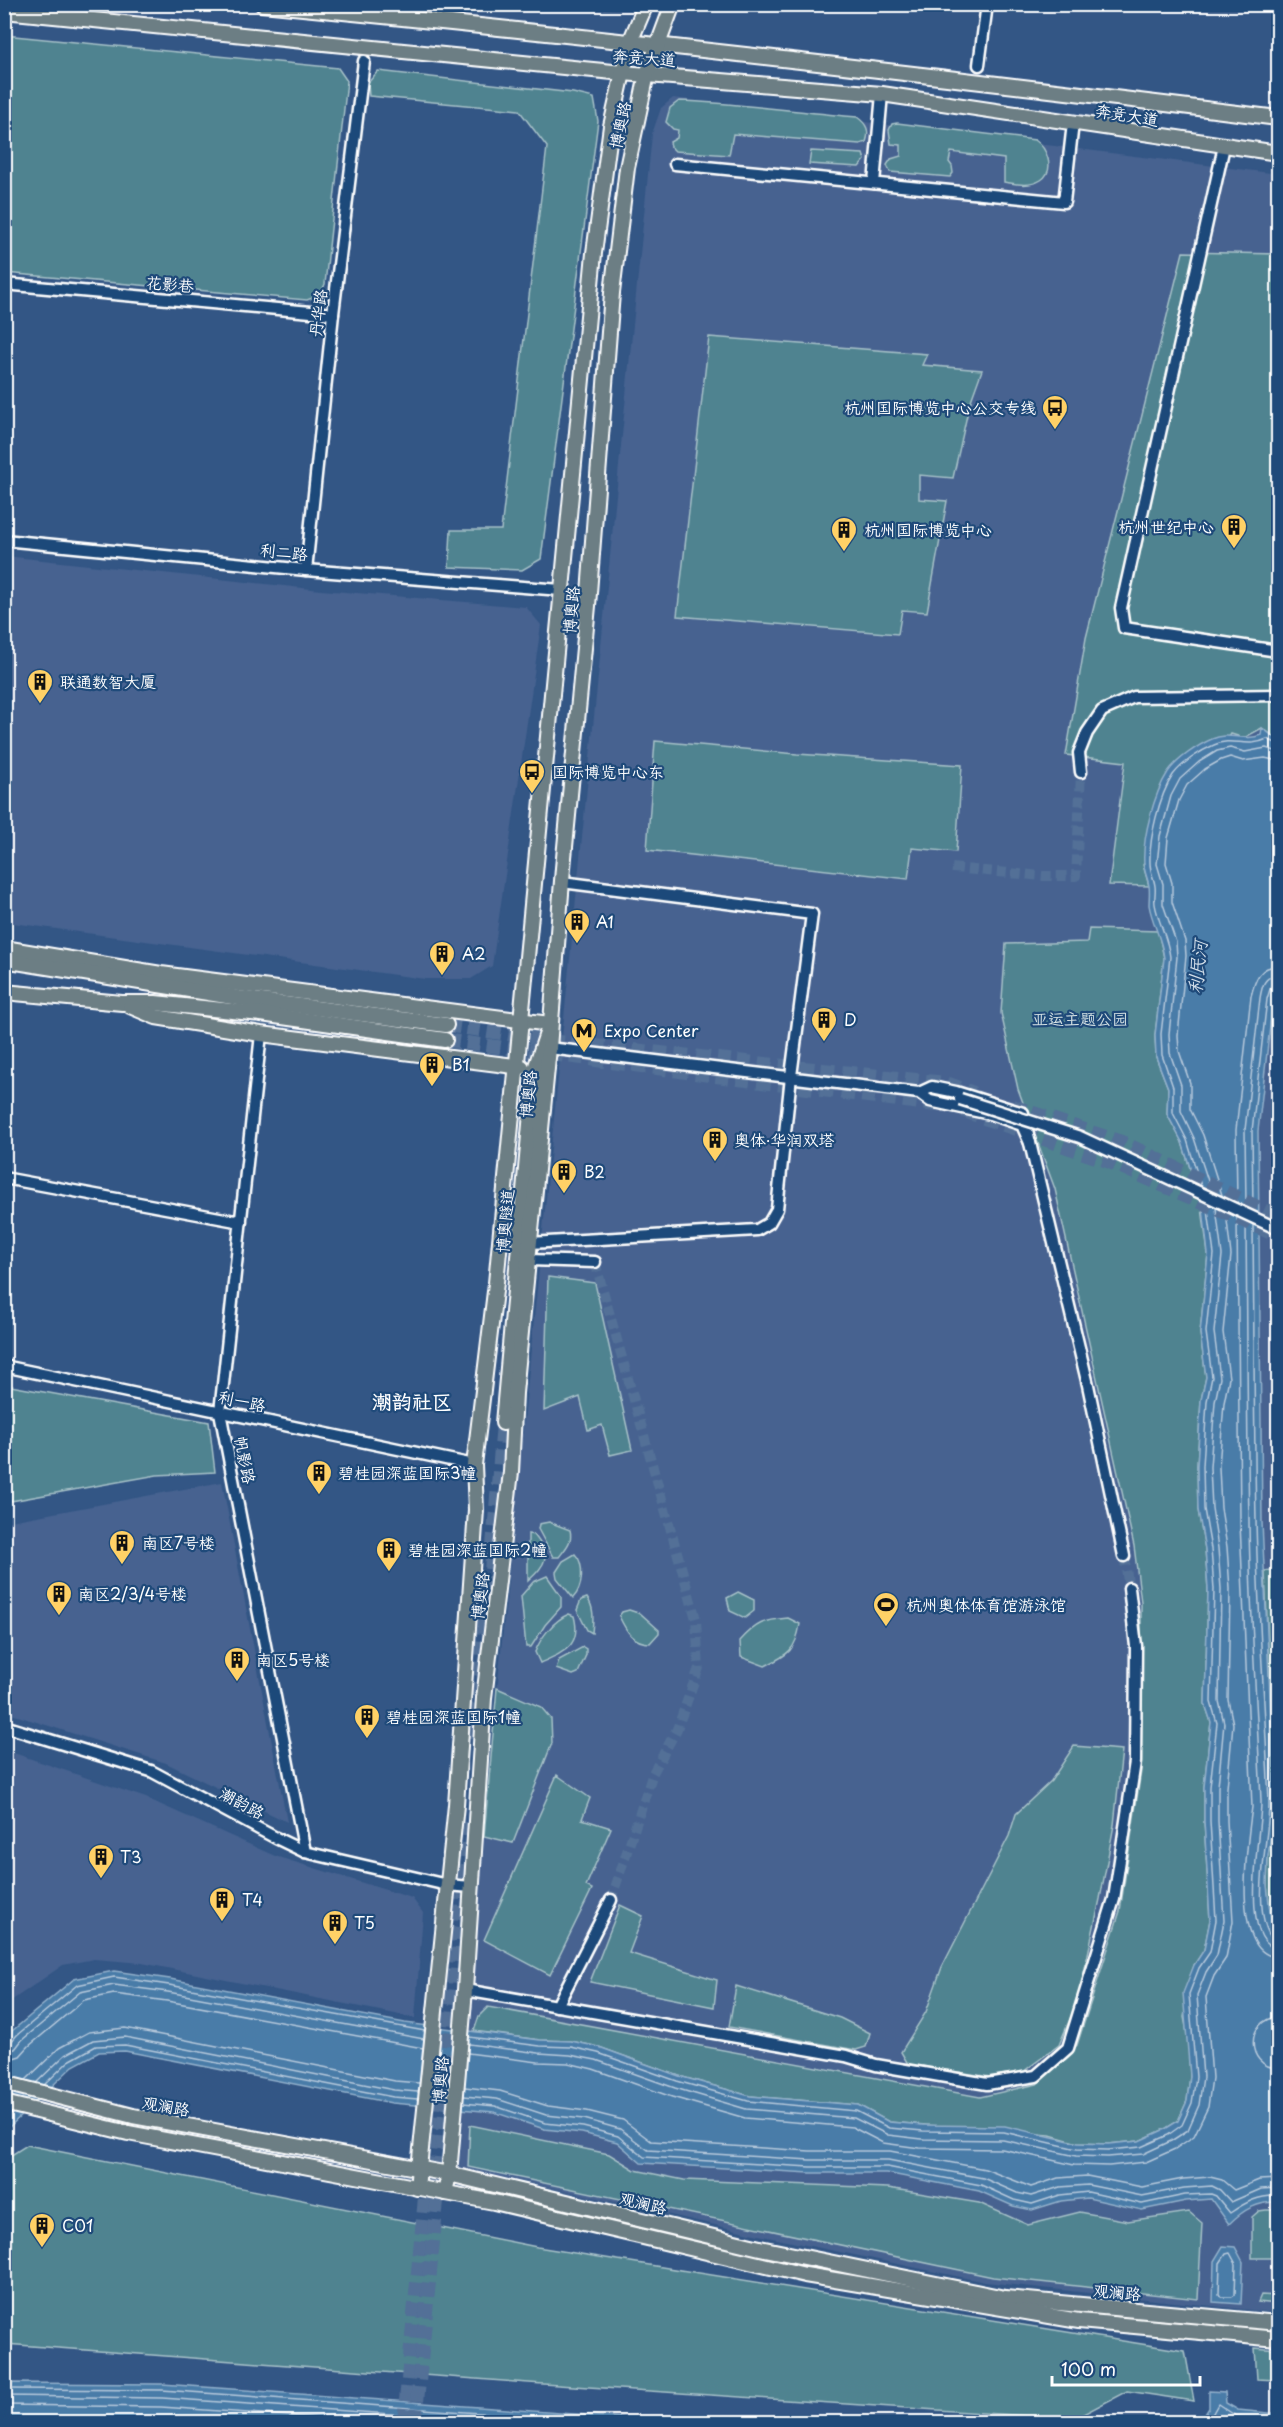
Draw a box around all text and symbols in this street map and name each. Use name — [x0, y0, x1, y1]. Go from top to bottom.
street label: 奔竞大道 — [611, 43, 677, 71]
street label: 奔竞大道 — [1094, 97, 1161, 131]
street label: 博奥路 — [602, 99, 636, 151]
street label: 花影巷 — [145, 269, 195, 297]
street label: 丹华路 — [302, 288, 332, 338]
bus stop icon: 杭州国际博览中心公交专线 — [1040, 393, 1070, 431]
place label: 杭州国际博览中心公交专线 — [844, 395, 1036, 419]
building icon: 杭州世纪中心 — [1219, 512, 1249, 550]
place label: 杭州世纪中心 — [1118, 514, 1214, 538]
building icon: 杭州国际博览中心 — [829, 515, 859, 553]
place label: 杭州国际博览中心 — [864, 517, 992, 541]
street label: 利二路 — [259, 537, 309, 565]
street label: 博奥路 — [556, 585, 584, 635]
building icon: 联通数智大厦 — [25, 667, 55, 705]
place label: 联通数智大厦 — [60, 669, 156, 693]
bus stop icon: 国际博览中心东 — [517, 757, 547, 795]
place label: 国际博览中心东 — [552, 759, 664, 783]
building icon: A1 — [562, 907, 592, 945]
place label: A1 — [596, 909, 614, 933]
water label: 利民河 — [1180, 936, 1213, 995]
building icon: A2 — [427, 939, 457, 977]
place label: A2 — [462, 941, 486, 965]
building icon: D — [809, 1005, 839, 1043]
park label: 亚运主题公园 — [1032, 1006, 1128, 1030]
place label: D — [844, 1007, 857, 1031]
metro station icon: Expo Center — [569, 1016, 599, 1054]
place label: Expo Center — [604, 1018, 699, 1042]
building icon: B1 — [417, 1050, 447, 1088]
place label: B1 — [452, 1052, 470, 1076]
street label: 博奥路 — [513, 1069, 541, 1119]
building icon: 奥体·华润双塔 — [700, 1125, 730, 1163]
place label: 奥体·华润双塔 — [734, 1127, 835, 1151]
building icon: B2 — [549, 1157, 579, 1195]
place label: B2 — [584, 1159, 605, 1183]
street label: 博奥隧道 — [489, 1188, 519, 1254]
street label: 利一路 — [216, 1383, 268, 1417]
district label: 潮韵社区 — [372, 1386, 452, 1416]
street label: 帆影路 — [230, 1434, 262, 1486]
building icon: 碧桂园深蓝国际3幢 — [304, 1458, 334, 1496]
place label: 碧桂园深蓝国际3幢 — [338, 1460, 477, 1484]
building icon: 南区7号楼 — [107, 1528, 137, 1566]
place label: 南区7号楼 — [142, 1530, 215, 1554]
building icon: 碧桂园深蓝国际2幢 — [374, 1535, 404, 1573]
place label: 碧桂园深蓝国际2幢 — [408, 1537, 547, 1561]
street label: 博奥路 — [464, 1571, 494, 1621]
building icon: 南区2/3/4号楼 — [44, 1579, 74, 1617]
place label: 南区2/3/4号楼 — [78, 1581, 187, 1605]
sports icon: 杭州奥体体育馆游泳馆 — [871, 1590, 901, 1628]
place label: 杭州奥体体育馆游泳馆 — [906, 1592, 1066, 1616]
building icon: 南区5号楼 — [222, 1645, 252, 1683]
place label: 南区5号楼 — [256, 1647, 330, 1671]
building icon: 碧桂园深蓝国际1幢 — [352, 1702, 382, 1740]
place label: 碧桂园深蓝国际1幢 — [386, 1704, 521, 1728]
street label: 潮韵路 — [216, 1780, 269, 1824]
building icon: T3 — [86, 1842, 116, 1880]
place label: T3 — [120, 1844, 142, 1868]
building icon: T4 — [207, 1885, 237, 1923]
place label: T4 — [242, 1887, 263, 1911]
building icon: T5 — [320, 1908, 350, 1946]
place label: T5 — [354, 1910, 375, 1934]
street label: 博奥路 — [425, 2055, 453, 2105]
street label: 观澜路 — [140, 2089, 192, 2121]
street label: 观澜路 — [617, 2185, 669, 2219]
building icon: C01 — [27, 2211, 57, 2249]
place label: C01 — [62, 2213, 93, 2237]
street label: 观澜路 — [1092, 2277, 1142, 2305]
scale bar — [1052, 2349, 1200, 2387]
text: 100 m — [1061, 2355, 1116, 2382]

